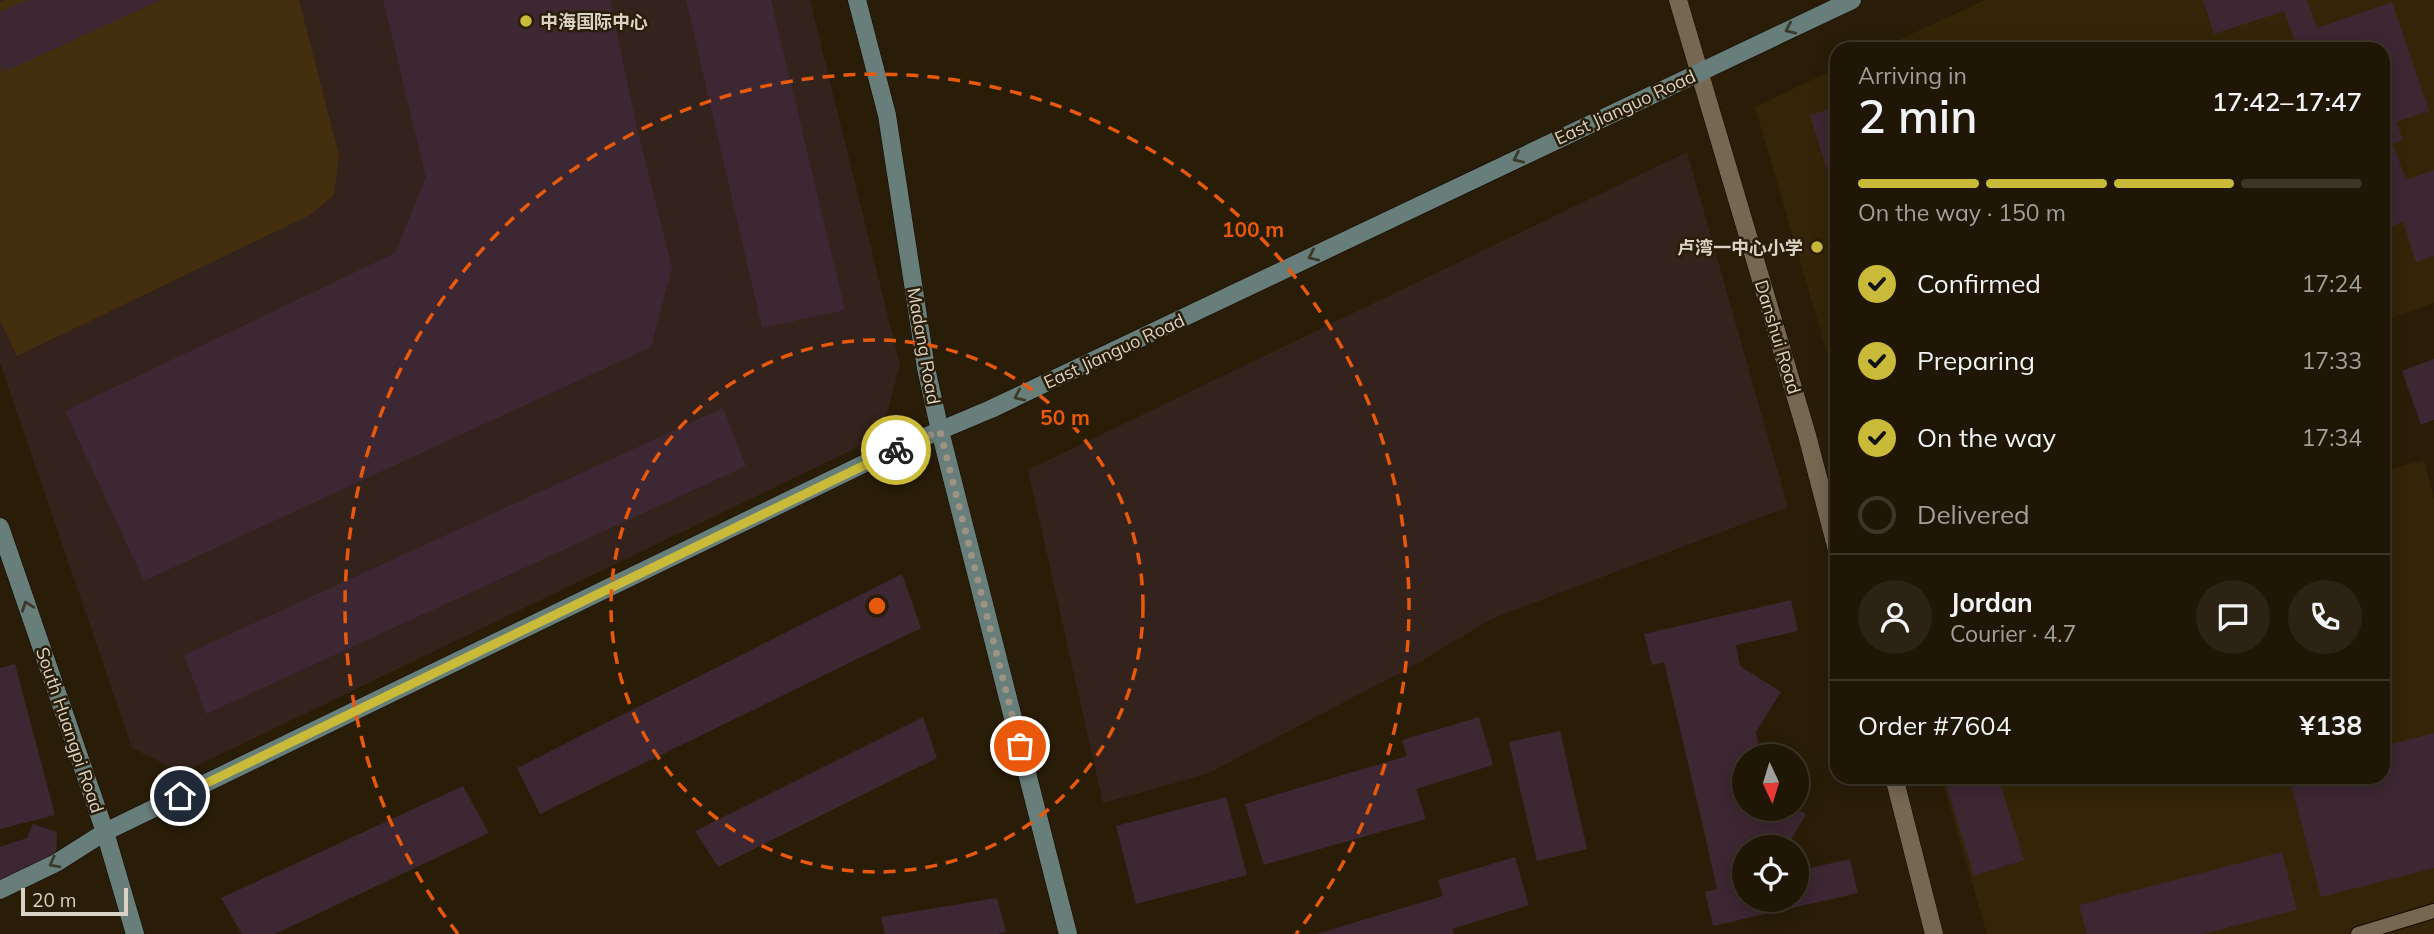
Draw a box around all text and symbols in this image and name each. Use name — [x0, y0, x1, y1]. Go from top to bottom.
place label: 中海国际中心 — [540, 10, 648, 33]
marker: 中海国际中心 — [518, 13, 534, 29]
one-way arrow — [1785, 21, 1797, 35]
text: Arriving in — [1858, 61, 1967, 90]
street label: East Jianguo Road — [1551, 64, 1699, 150]
text: 17:42–17:47 — [2212, 85, 2362, 118]
text: 2 min — [1858, 87, 1977, 145]
one-way arrow — [1513, 150, 1525, 164]
text: On the way · 150 m — [1858, 198, 2066, 227]
text: 100 m — [1222, 216, 1284, 242]
place label: 卢湾一中心小学 — [1677, 236, 1803, 259]
marker: 卢湾一中心小学 — [1809, 239, 1825, 255]
one-way arrow — [1308, 248, 1320, 262]
icon: check — [1858, 265, 1896, 303]
text: Confirmed — [1917, 267, 2041, 300]
text: 17:24 — [2302, 269, 2362, 298]
street label: Danshui Road — [1750, 277, 1806, 397]
street label: Madang Road — [902, 286, 946, 406]
street label: East Jianguo Road — [1040, 308, 1188, 394]
icon: check — [1858, 342, 1896, 380]
text: Preparing — [1917, 344, 2035, 377]
text: 17:33 — [2302, 346, 2362, 375]
one-way arrow — [1014, 388, 1026, 402]
text: 50 m — [1040, 404, 1090, 430]
courier — [861, 415, 931, 485]
icon: check — [1858, 419, 1896, 457]
text: On the way — [1917, 421, 2056, 454]
text: 17:34 — [2302, 423, 2362, 452]
icon: bike — [877, 431, 915, 469]
text: Delivered — [1917, 498, 2030, 531]
button: person — [1858, 580, 1932, 654]
button: chat — [2196, 580, 2270, 654]
button: phone — [2288, 580, 2362, 654]
text: Jordan — [1950, 586, 2033, 619]
centre of rings — [865, 594, 889, 618]
one-way arrow — [21, 600, 35, 612]
text: Courier · 4.7 — [1950, 619, 2076, 648]
street label: South Huangpi Road — [31, 644, 109, 816]
text: Order #7604 — [1858, 709, 2011, 742]
text: ¥138 — [2300, 709, 2362, 742]
pin — [990, 716, 1050, 776]
icon: bag — [1001, 727, 1039, 765]
north arrow — [1732, 744, 1810, 821]
map controls — [1732, 744, 1809, 912]
pin — [150, 766, 210, 826]
icon: home — [161, 777, 199, 815]
button: locate — [1732, 835, 1809, 912]
one-way arrow — [49, 855, 61, 869]
scale bar — [21, 885, 128, 917]
text: 20 m — [32, 888, 76, 912]

